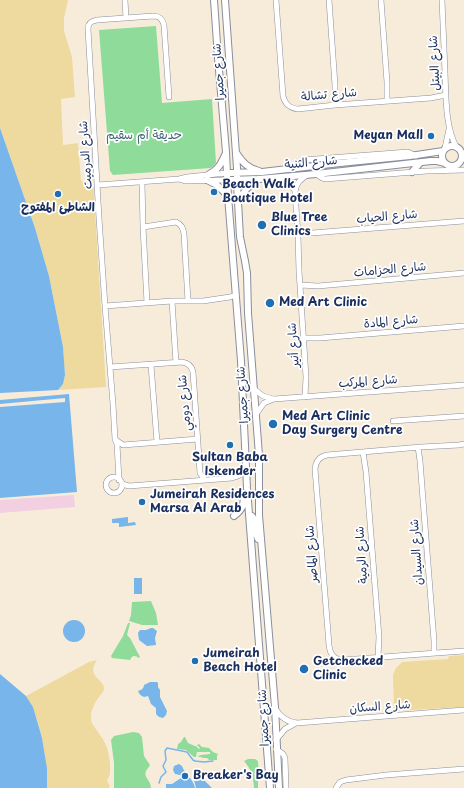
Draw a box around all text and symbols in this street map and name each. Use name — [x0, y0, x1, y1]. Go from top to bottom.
street label: شارع البيتل — [426, 35, 444, 91]
street label: شارع جميرا — [210, 43, 228, 101]
street label: شارع تشالة — [300, 85, 358, 105]
street label: شارع الدرميت — [76, 120, 96, 190]
park label: حديقة أم سقيم — [106, 129, 182, 143]
place label: Meyan Mall — [354, 129, 423, 143]
marker: Meyan Mall — [426, 131, 436, 141]
street label: شارع الثنية — [284, 154, 338, 172]
place label: Beach Walk Boutique Hotel — [222, 178, 312, 206]
marker: Beach Walk Boutique Hotel — [209, 187, 219, 197]
marker: الشاطئ المفتوح — [53, 189, 63, 199]
place label: الشاطئ المفتوح — [21, 201, 95, 215]
street label: شارع الحياب — [356, 207, 418, 227]
place label: Blue Tree Clinics — [271, 211, 327, 239]
marker: Blue Tree Clinics — [256, 219, 268, 231]
street label: شارع الحزامات — [353, 260, 427, 280]
place label: Med Art Clinic — [279, 296, 367, 310]
marker: Med Art Clinic — [264, 297, 276, 309]
street label: شارع المادة — [363, 312, 419, 332]
street label: شارع أنير — [285, 322, 303, 368]
street label: شارع جميرا — [234, 366, 252, 424]
street label: شارع المركب — [338, 373, 398, 391]
street label: شارع دومي — [175, 374, 195, 432]
place label: Med Art Clinic Day Surgery Centre — [282, 410, 403, 438]
marker: Med Art Clinic Day Surgery Centre — [267, 418, 279, 430]
marker: Sultan Baba Iskender — [225, 440, 235, 450]
place label: Sultan Baba Iskender — [192, 451, 268, 479]
place label: Jumeirah Residences Marsa Al Arab — [150, 488, 274, 516]
marker: Jumeirah Residences Marsa Al Arab — [137, 497, 147, 507]
street label: شارع السيدان — [408, 518, 426, 586]
street label: شارع الماصر — [303, 525, 321, 583]
street label: شارع الرمية — [353, 526, 371, 584]
place label: Jumeirah Beach Hotel — [203, 647, 277, 675]
place label: Getchecked Clinic — [313, 655, 383, 683]
marker: Jumeirah Beach Hotel — [190, 656, 200, 666]
marker: Getchecked Clinic — [298, 663, 310, 675]
street label: شارع جميرا — [255, 689, 273, 747]
street label: شارع السكان — [349, 698, 411, 716]
place label: Breaker's Bay — [193, 769, 279, 783]
marker: Breaker's Bay — [180, 771, 190, 781]

